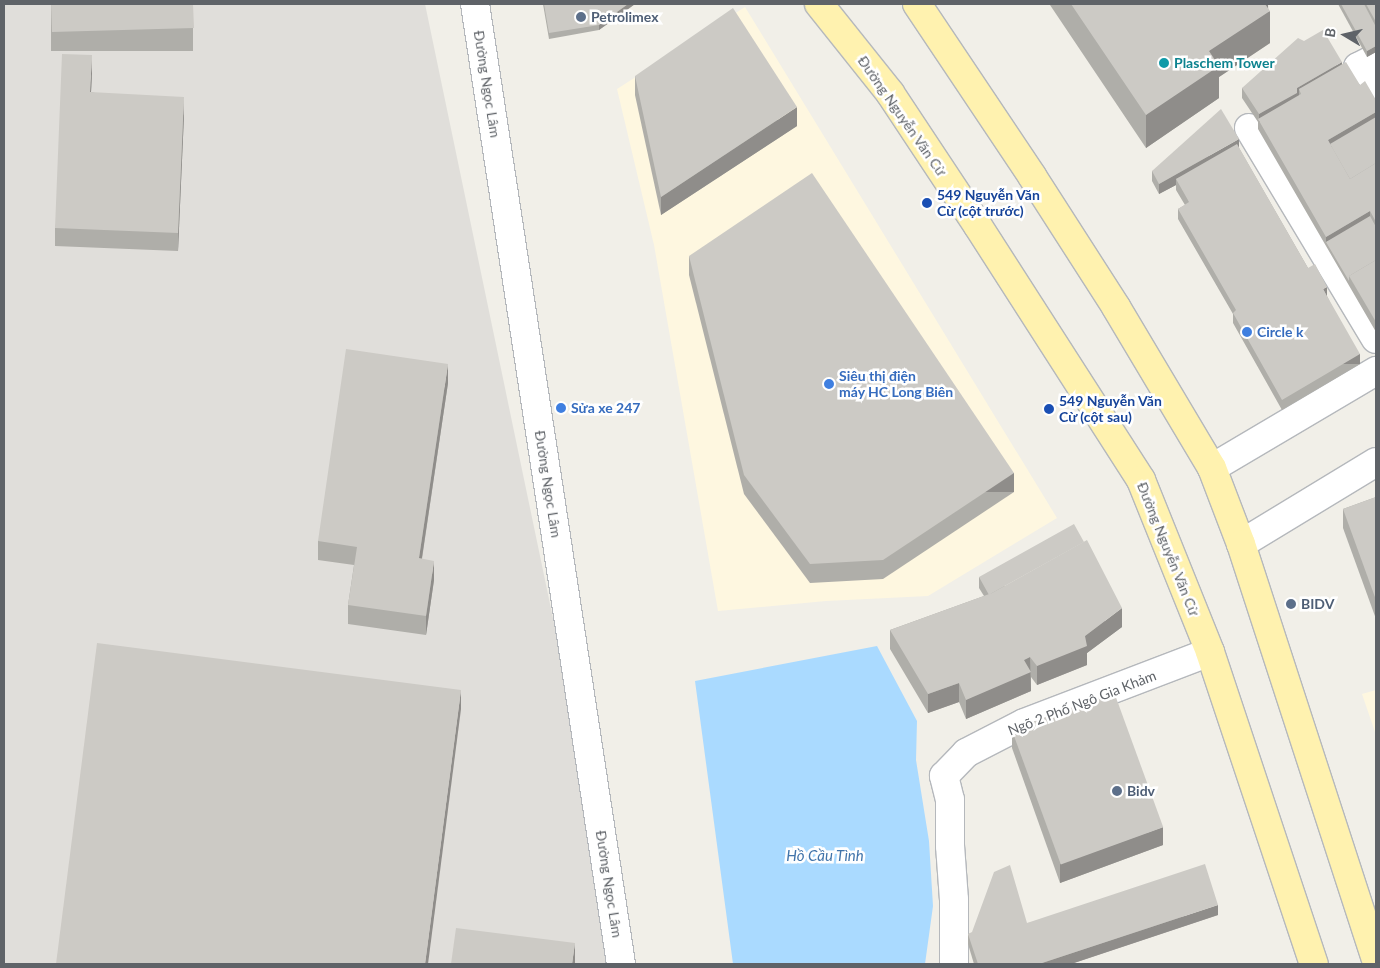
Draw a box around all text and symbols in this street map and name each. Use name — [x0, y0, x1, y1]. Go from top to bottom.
place label: Petrolimex — [591, 9, 658, 25]
north arrow — [1320, 10, 1370, 60]
marker: Petrolimex — [575, 11, 587, 23]
text: B — [1321, 27, 1339, 38]
street label: Đường Ngọc Lâm — [470, 29, 504, 139]
street label: Đường Nguyễn Văn Cừ — [854, 53, 950, 179]
place label: Plaschem Tower — [1174, 55, 1275, 71]
marker: Plaschem Tower — [1158, 57, 1170, 69]
place label: 549 Nguyễn Văn Cừ (cột trước) — [937, 187, 1040, 220]
marker: 549 Nguyễn Văn Cừ (cột trước) — [921, 197, 933, 209]
place label: Circle k — [1257, 324, 1303, 340]
marker: Circle k — [1241, 326, 1253, 338]
place label: Siêu thị điện máy HC Long Biên — [839, 368, 954, 401]
marker: Siêu thị điện máy HC Long Biên — [823, 378, 835, 390]
place label: 549 Nguyễn Văn Cừ (cột sau) — [1059, 393, 1162, 426]
place label: Sửa xe 247 — [571, 400, 640, 416]
marker: Sửa xe 247 — [555, 402, 567, 414]
marker: 549 Nguyễn Văn Cừ (cột sau) — [1043, 403, 1055, 415]
street label: Đường Ngọc Lâm — [531, 429, 565, 539]
street label: Đường Nguyễn Văn Cừ — [1133, 480, 1203, 618]
place label: BIDV — [1301, 596, 1334, 612]
marker: BIDV — [1285, 598, 1297, 610]
street label: Ngõ 2 Phố Ngô Gia Khảm — [1006, 667, 1158, 739]
place label: Bidv — [1127, 783, 1155, 799]
marker: Bidv — [1111, 785, 1123, 797]
street label: Đường Ngọc Lâm — [592, 829, 626, 939]
water label: Hồ Cầu Tình — [786, 847, 864, 865]

